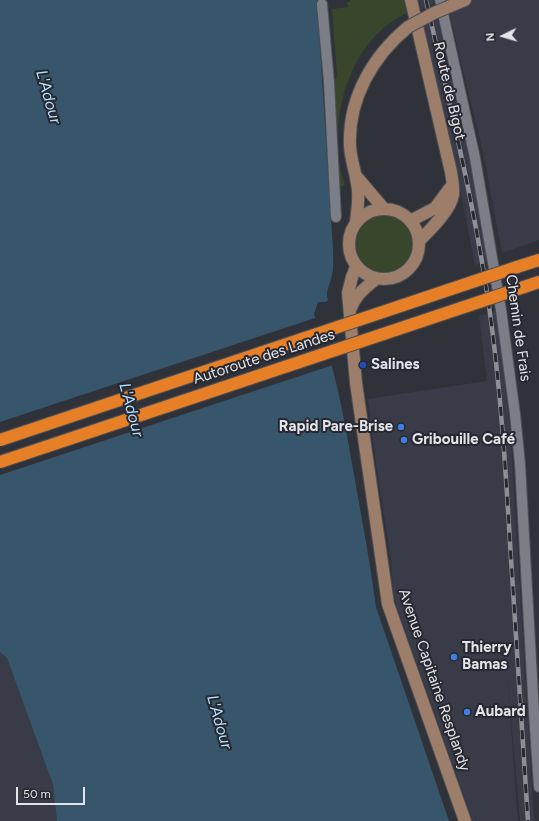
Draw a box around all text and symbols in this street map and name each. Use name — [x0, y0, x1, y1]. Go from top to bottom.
north arrow — [483, 16, 523, 56]
text: N — [484, 32, 497, 42]
street label: Route de Bigot — [429, 40, 469, 142]
water label: L'Adour — [31, 68, 65, 126]
street label: Chemin de Frais — [502, 273, 534, 383]
street label: Autoroute des Landes — [191, 326, 337, 388]
place label: Salines — [371, 356, 420, 374]
marker: Salines — [358, 360, 368, 370]
water label: L'Adour — [115, 381, 147, 439]
place label: Rapid Pare-Brise — [279, 418, 393, 436]
marker: Rapid Pare-Brise — [396, 422, 406, 432]
place label: Gribouille Café — [412, 431, 515, 449]
marker: Gribouille Café — [399, 435, 409, 445]
street label: Avenue Capitaine Resplandy — [394, 586, 474, 774]
place label: Thierry Bamas — [462, 639, 512, 674]
marker: Thierry Bamas — [449, 652, 459, 662]
water label: L'Adour — [202, 693, 236, 751]
place label: Aubard — [475, 703, 526, 721]
marker: Aubard — [462, 707, 472, 717]
scale bar — [18, 779, 87, 805]
text: 50 m — [23, 787, 51, 801]

